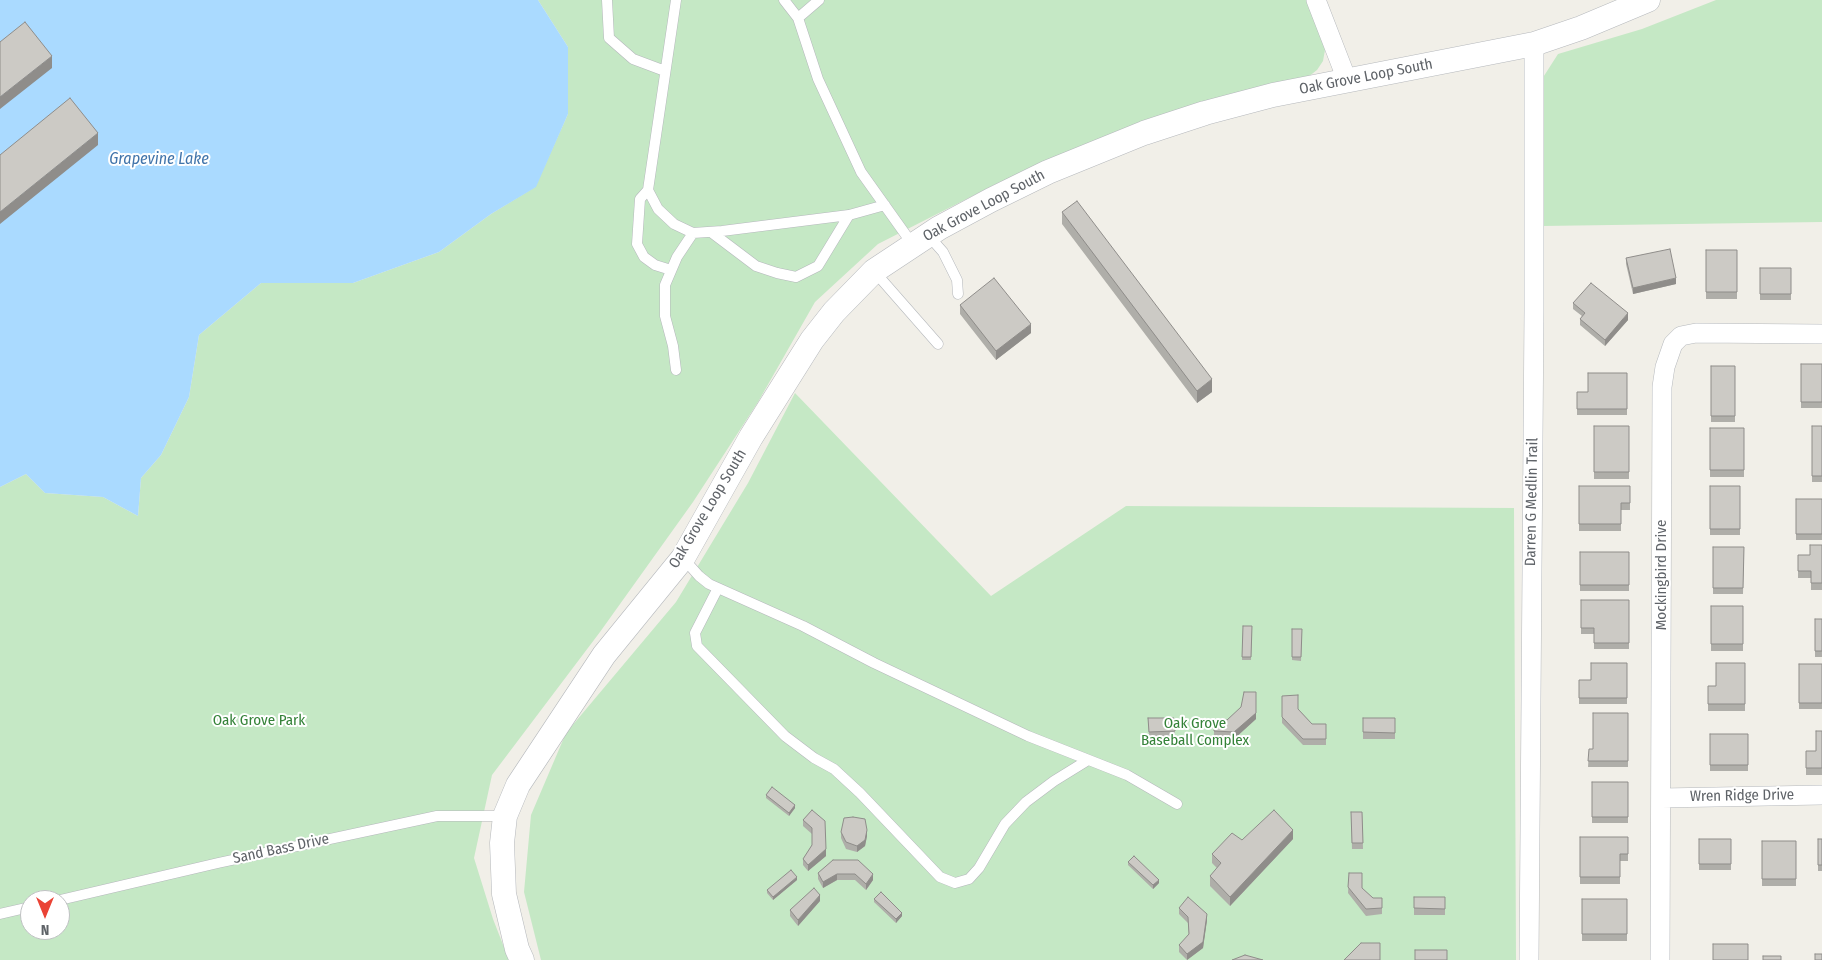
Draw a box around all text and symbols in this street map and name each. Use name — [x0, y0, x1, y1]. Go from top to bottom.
street label: Oak Grove Loop South — [1298, 55, 1434, 99]
water label: Grapevine Lake — [109, 150, 209, 170]
street label: Oak Grove Loop South — [920, 166, 1048, 246]
street label: Darren G Medlin Trail — [1522, 438, 1542, 566]
street label: Oak Grove Loop South — [665, 446, 751, 572]
street label: Mockingbird Drive — [1653, 520, 1671, 630]
park label: Oak Grove Park — [213, 712, 305, 730]
park label: Oak Grove Baseball Complex — [1141, 715, 1249, 750]
street label: Wren Ridge Drive — [1690, 786, 1794, 806]
street label: Sand Bass Drive — [231, 830, 331, 868]
north arrow — [20, 890, 70, 940]
text: N — [41, 921, 49, 938]

